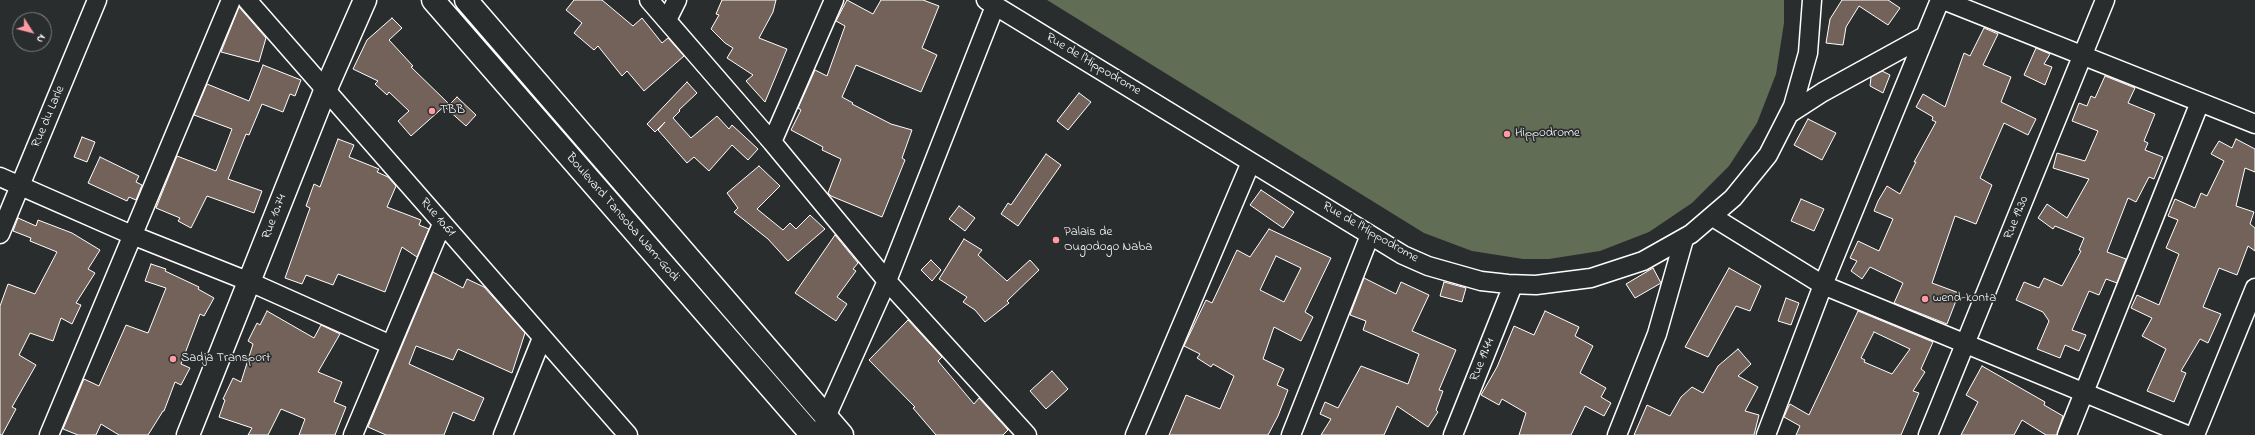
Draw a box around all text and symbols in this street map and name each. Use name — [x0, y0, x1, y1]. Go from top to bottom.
north arrow — [12, 12, 52, 52]
street label: Rue de l'Hippodrome — [1043, 30, 1143, 100]
text: N — [32, 31, 50, 46]
street label: Rue du Larle — [29, 84, 69, 150]
place label: TBB — [440, 103, 465, 119]
marker: TBB — [427, 106, 437, 116]
place label: Hippodrome — [1515, 126, 1580, 142]
marker: Hippodrome — [1502, 129, 1512, 139]
street label: Boulevard Tansoba Wam-Godi — [562, 151, 682, 285]
street label: Rue 10.74 — [259, 192, 291, 242]
street label: Rue 19.30 — [2001, 194, 2033, 242]
street label: Rue 10.61 — [416, 196, 458, 240]
street label: Rue de l'Hippodrome — [1319, 199, 1421, 267]
place label: Palais de Ougodogo Naba — [1064, 225, 1152, 256]
marker: Palais de Ougodogo Naba — [1051, 235, 1061, 245]
place label: wend-konta — [1933, 291, 1996, 307]
marker: wend-konta — [1920, 294, 1930, 304]
street label: Rue 19.44 — [1467, 336, 1499, 384]
place label: Sadja Transport — [181, 351, 270, 367]
marker: Sadja Transport — [168, 354, 178, 364]

